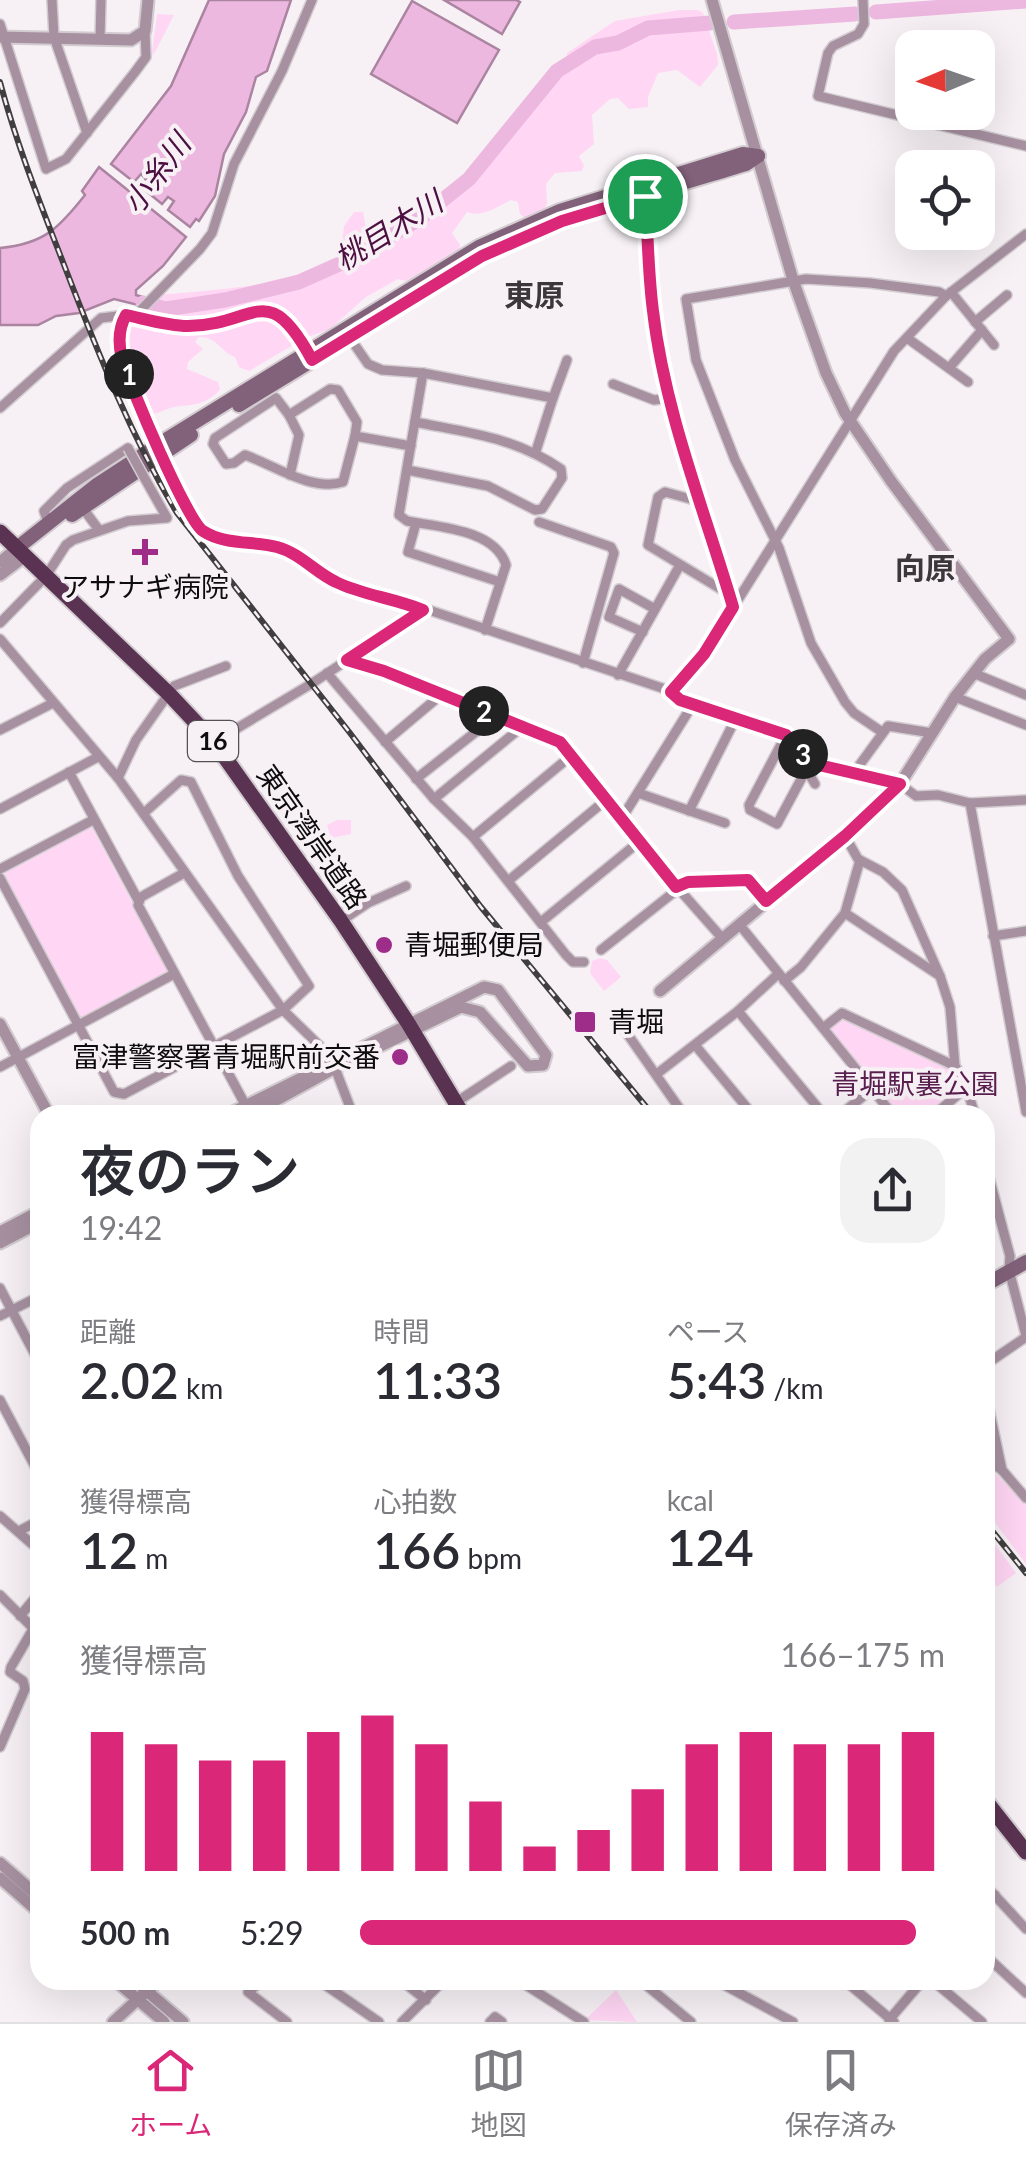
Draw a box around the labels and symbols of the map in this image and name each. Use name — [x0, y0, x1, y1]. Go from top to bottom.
north arrow — [895, 30, 995, 130]
water label: 小糸川 — [114, 124, 199, 220]
pin — [603, 154, 688, 239]
water label: 桃目木川 — [328, 181, 451, 276]
district label: 東原 — [504, 276, 564, 312]
pin: 1 — [104, 349, 154, 399]
marker: アサナギ病院 — [132, 539, 158, 565]
district label: 向原 — [895, 549, 955, 585]
place label: アサナギ病院 — [61, 569, 229, 603]
pin: 2 — [459, 686, 509, 736]
road number: 16 — [188, 721, 238, 761]
pin: 3 — [778, 729, 828, 779]
street label: 東京湾岸道路 — [251, 758, 375, 915]
place label: 青堀郵便局 — [404, 927, 544, 961]
marker: 青堀郵便局 — [373, 934, 395, 956]
place label: 青堀 — [608, 1004, 664, 1038]
marker: 青堀 — [572, 1009, 598, 1035]
place label: 富津警察署青堀駅前交番 — [72, 1039, 380, 1073]
marker: 富津警察署青堀駅前交番 — [389, 1046, 411, 1068]
park label: 青堀駅裏公園 — [831, 1066, 999, 1100]

